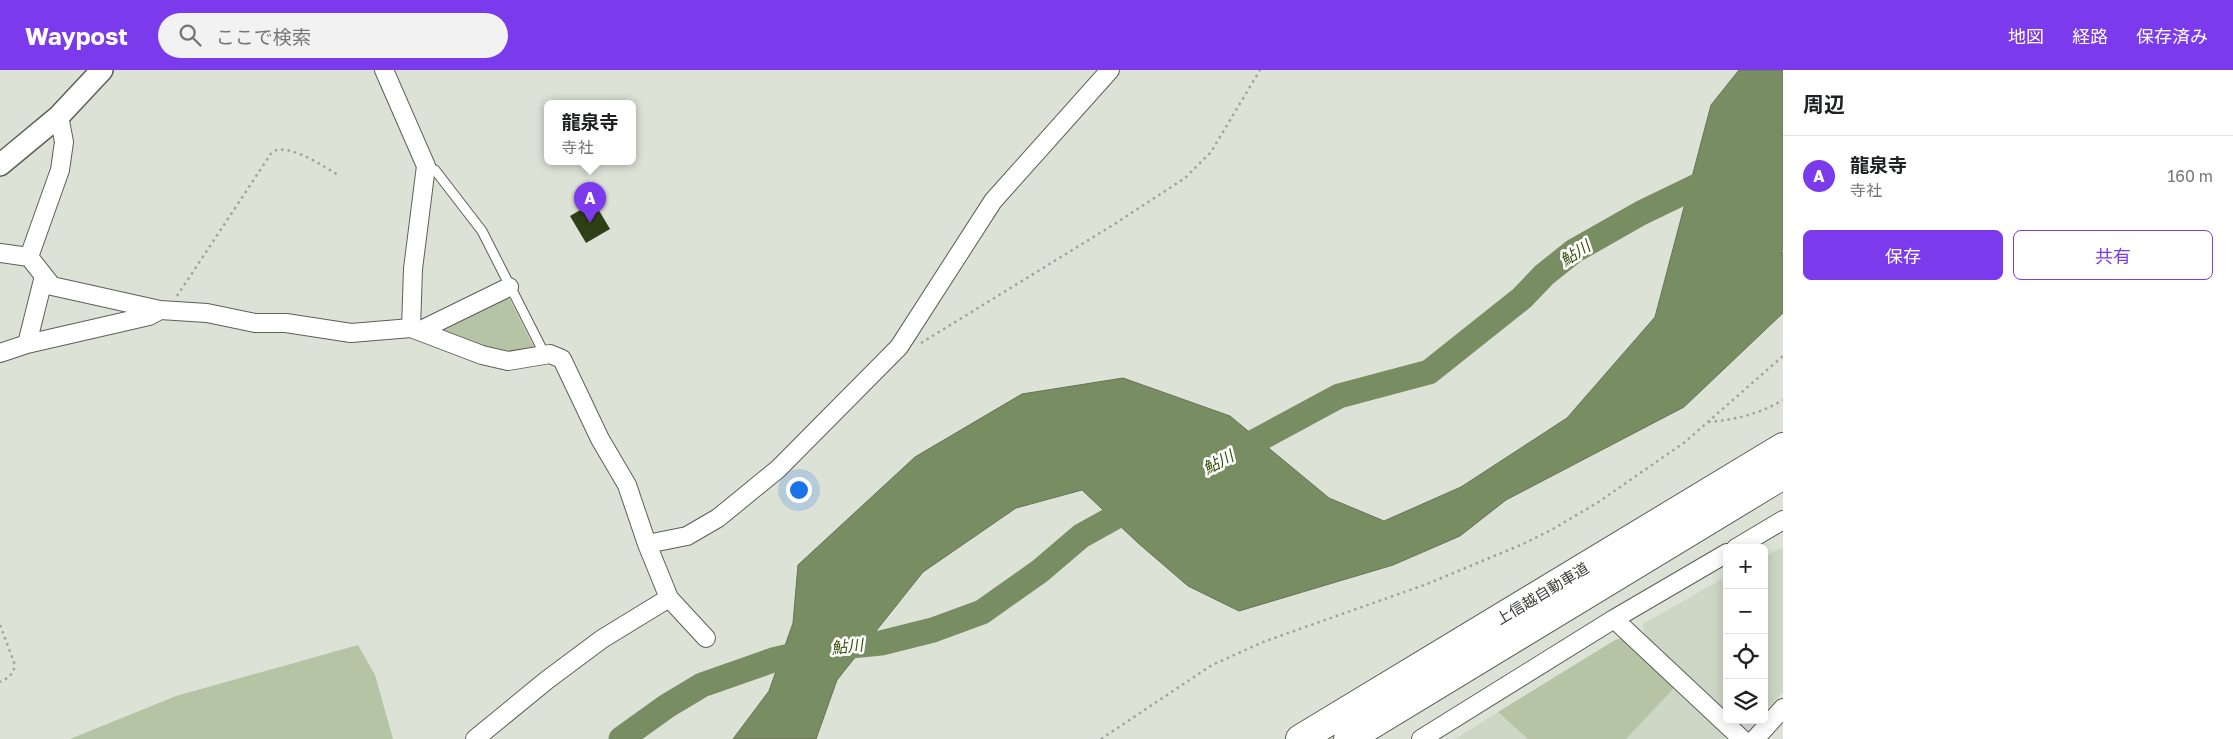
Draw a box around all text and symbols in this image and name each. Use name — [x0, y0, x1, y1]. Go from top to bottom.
search box — [158, 13, 508, 58]
text: Waypost — [25, 21, 128, 50]
icon: search — [176, 21, 204, 49]
text: ここで検索 — [216, 25, 311, 48]
text: 地図 — [2008, 25, 2044, 47]
text: 経路 — [2072, 25, 2108, 47]
text: 保存済み — [2136, 25, 2208, 47]
text: 周辺 — [1803, 91, 1845, 117]
popup — [544, 100, 636, 165]
text: 龍泉寺 — [561, 110, 619, 133]
text: 寺社 — [561, 137, 594, 157]
text: 龍泉寺 — [1850, 153, 1907, 176]
text: A — [1813, 166, 1825, 186]
text: 160 m — [2167, 166, 2213, 186]
text: 寺社 — [1850, 180, 1882, 200]
pin: A — [574, 182, 606, 223]
button: 保存 — [1803, 230, 2003, 280]
button: 共有 — [2013, 230, 2213, 280]
water label: 鮎川 — [1556, 235, 1596, 270]
water label: 鮎川 — [1199, 445, 1239, 478]
your location — [786, 477, 812, 503]
map controls — [1723, 544, 1768, 724]
button: + — [1723, 544, 1768, 589]
street label: 上信越自動車道 — [1492, 558, 1592, 628]
button: − — [1723, 589, 1768, 634]
water label: 鮎川 — [830, 634, 866, 658]
button: locate — [1723, 634, 1768, 679]
button: layers — [1723, 679, 1768, 724]

